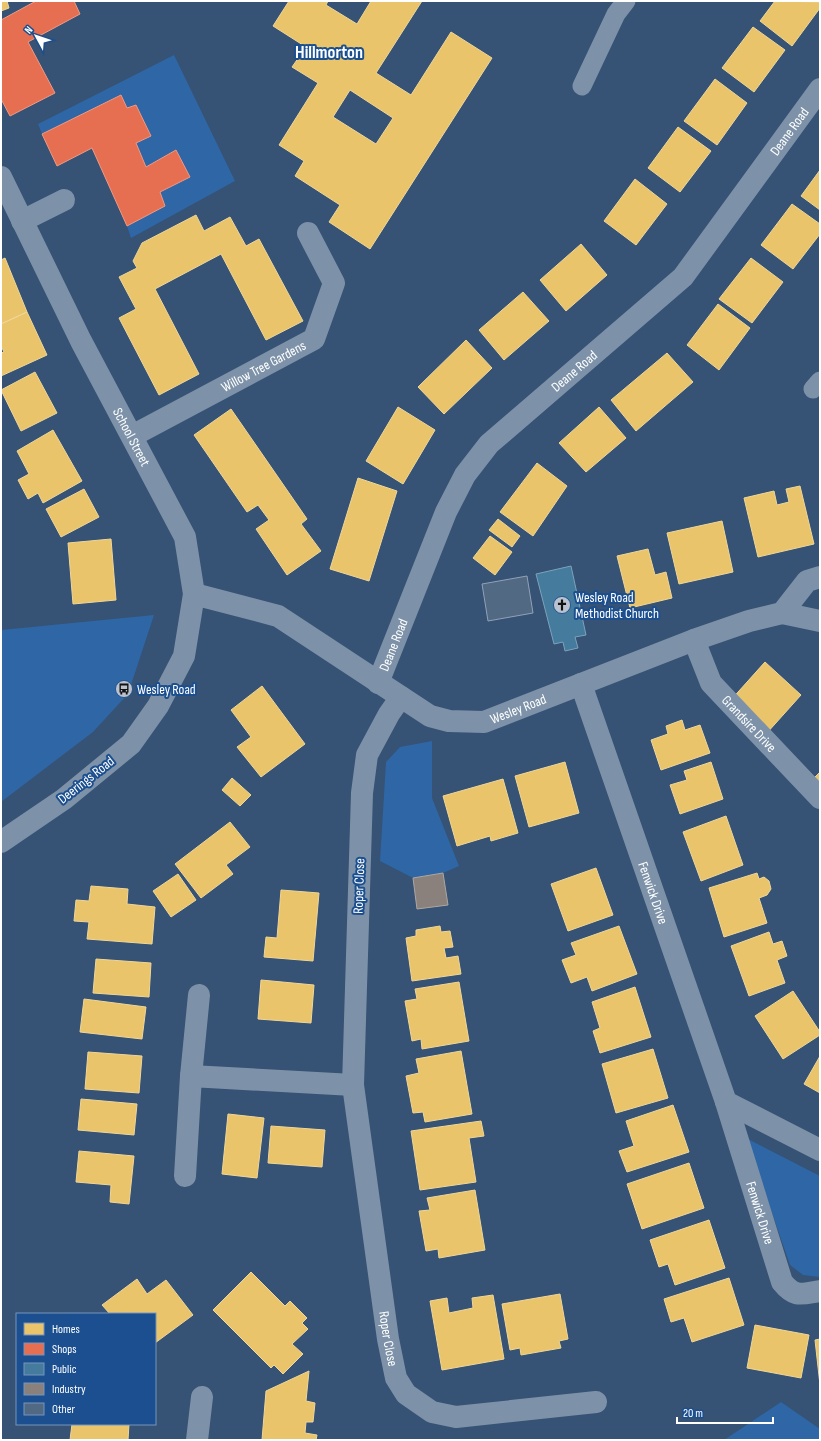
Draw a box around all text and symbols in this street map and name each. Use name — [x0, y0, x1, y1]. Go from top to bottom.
north arrow — [16, 16, 56, 56]
text: N — [22, 23, 36, 36]
district label: Hillmorton — [295, 42, 363, 63]
street label: Deane Road — [766, 104, 812, 159]
street label: Willow Tree Gardens — [218, 336, 309, 395]
street label: Deane Road — [548, 346, 601, 395]
street label: School Street — [109, 405, 154, 469]
place label: Wesley Road Methodist Church — [575, 589, 659, 622]
church icon: Wesley Road Methodist Church — [552, 595, 572, 615]
street label: Deane Road — [375, 616, 411, 674]
bus stop icon: Wesley Road — [114, 679, 134, 699]
place label: Wesley Road — [137, 681, 196, 698]
street label: Wesley Road — [488, 690, 549, 727]
street label: Grandsire Drive — [718, 692, 780, 755]
street label: Deerings Road — [54, 753, 118, 807]
street label: Roper Close — [350, 858, 368, 914]
street label: Fenwick Drive — [635, 859, 672, 926]
street label: Fenwick Drive — [743, 1179, 778, 1246]
street label: Roper Close — [376, 1310, 402, 1368]
legend — [16, 1313, 156, 1425]
text: Homes — [52, 1322, 80, 1337]
text: Shops — [52, 1342, 77, 1357]
text: Public — [52, 1362, 77, 1377]
text: Industry — [52, 1382, 86, 1397]
scale bar — [677, 1399, 773, 1425]
text: Other — [52, 1402, 76, 1417]
text: 20 m — [683, 1406, 703, 1421]

